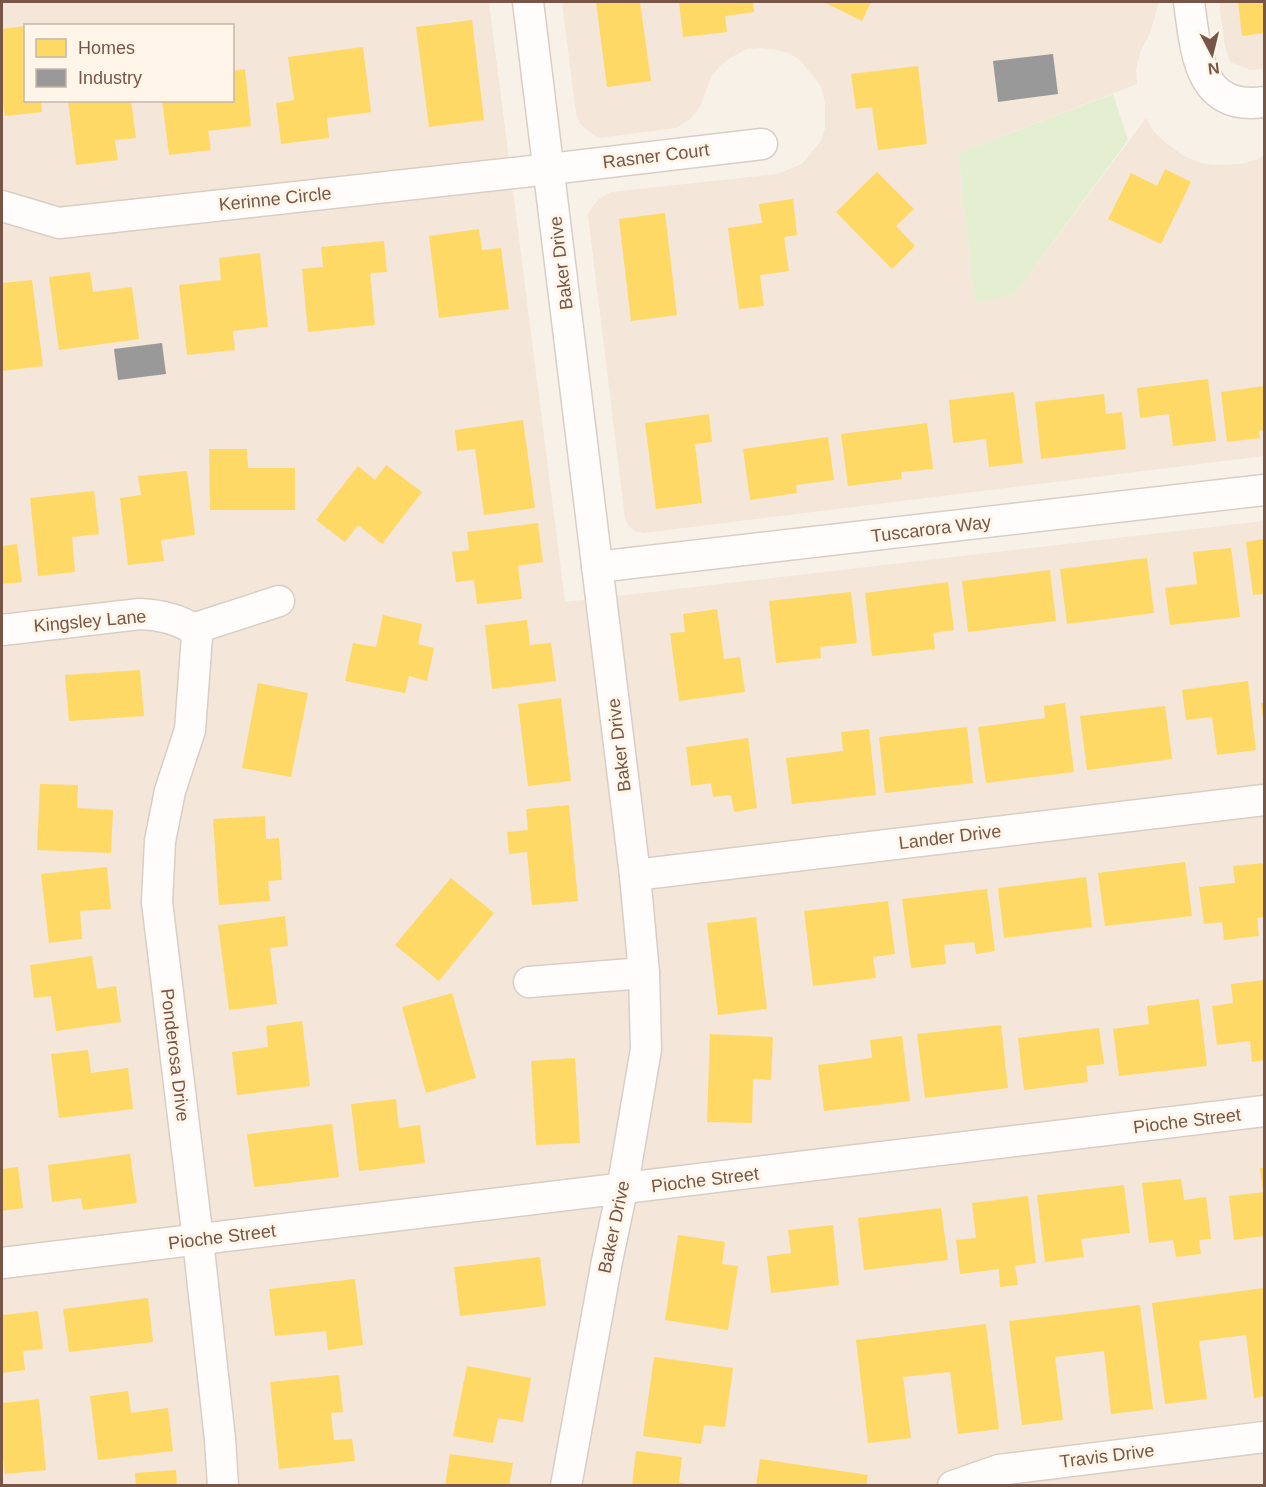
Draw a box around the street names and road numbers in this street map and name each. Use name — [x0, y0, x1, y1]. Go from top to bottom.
street label: Rasner Court — [602, 140, 710, 172]
street label: Kerinne Circle — [218, 183, 332, 215]
street label: Baker Drive — [545, 215, 577, 311]
street label: Tuscarora Way — [870, 512, 992, 546]
street label: Kingsley Lane — [33, 606, 147, 636]
street label: Baker Drive — [603, 697, 635, 793]
street label: Lander Drive — [898, 821, 1002, 853]
street label: Ponderosa Drive — [157, 987, 193, 1123]
street label: Pioche Street — [1132, 1104, 1242, 1138]
street label: Pioche Street — [650, 1163, 760, 1197]
street label: Baker Drive — [594, 1179, 634, 1275]
street label: Pioche Street — [167, 1220, 277, 1254]
street label: Travis Drive — [1058, 1440, 1156, 1472]

